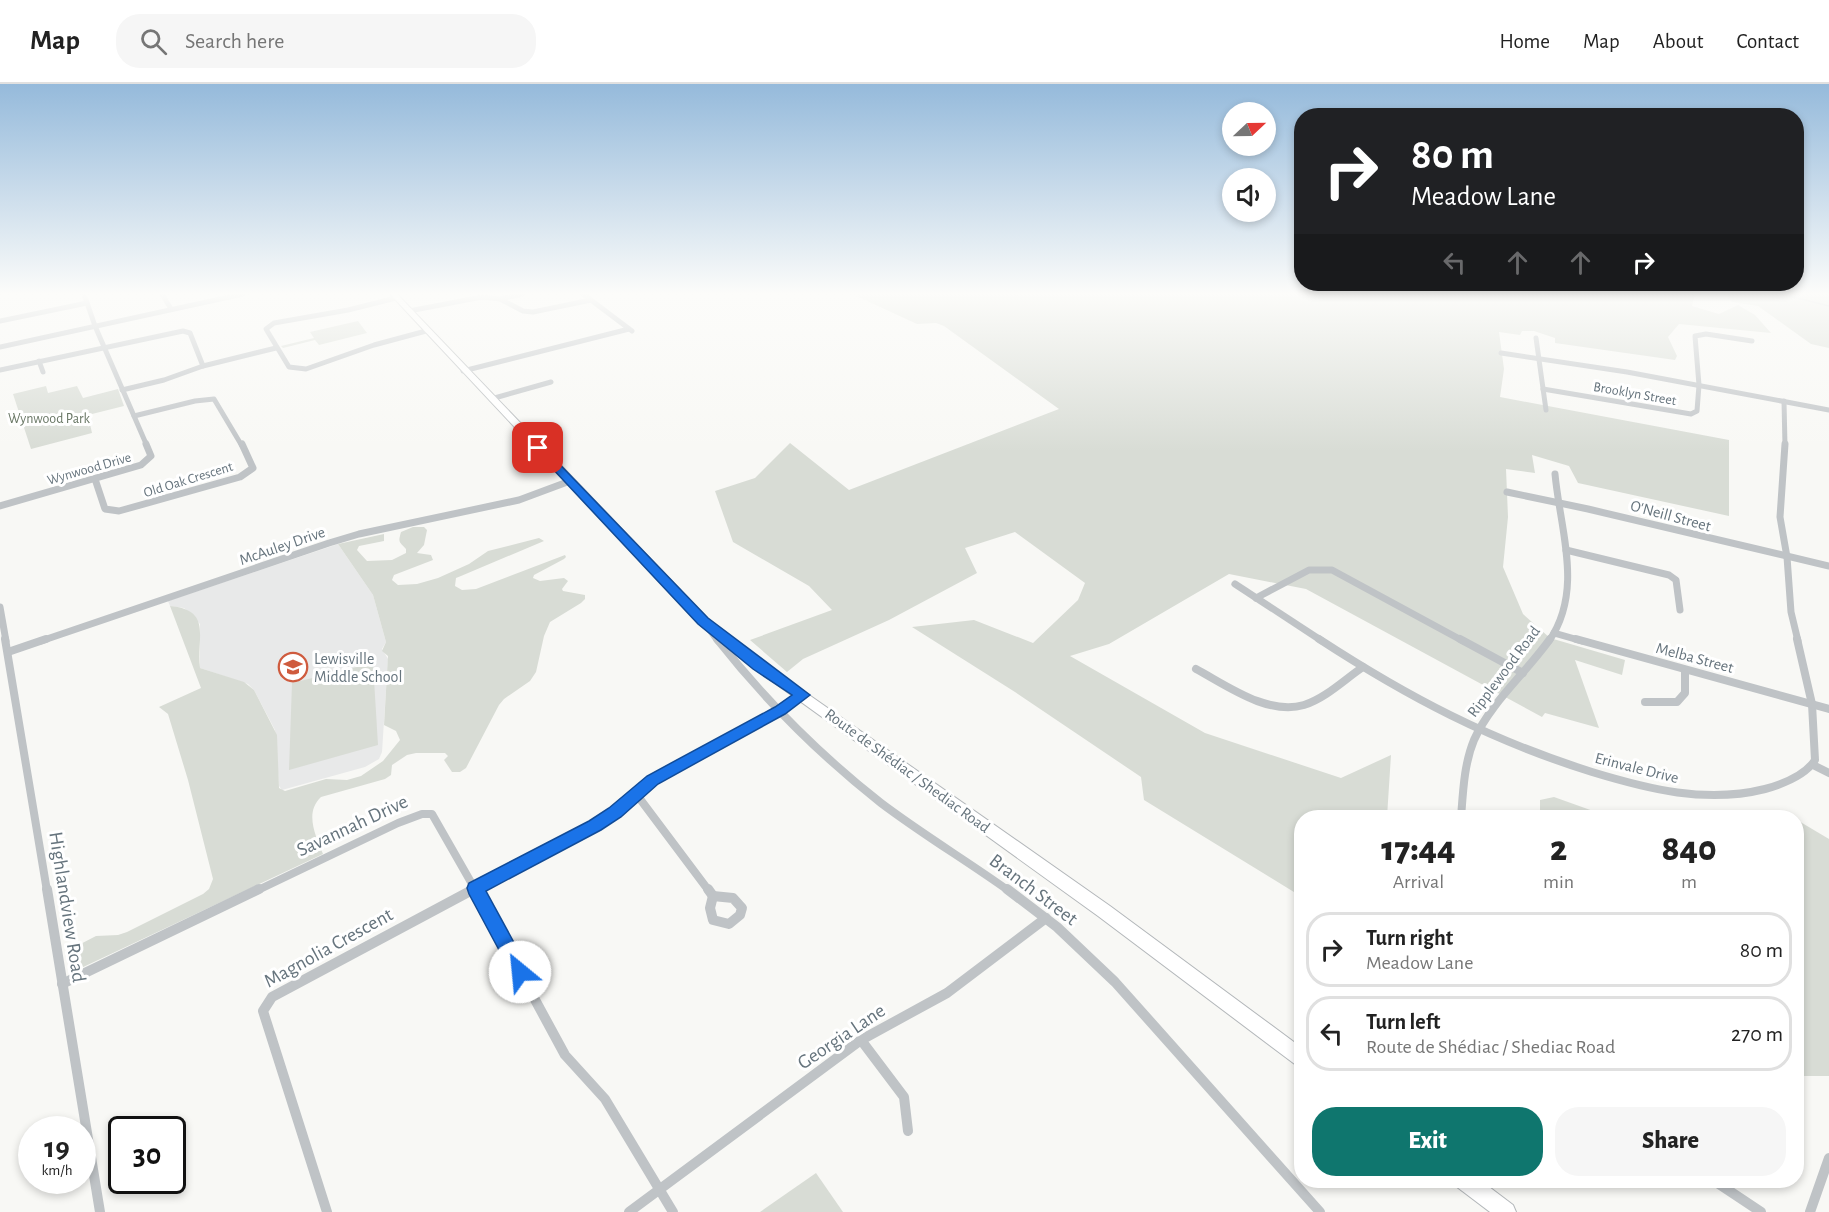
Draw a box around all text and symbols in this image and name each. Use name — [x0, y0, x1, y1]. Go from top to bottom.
search box — [116, 14, 536, 68]
icon: search — [137, 25, 170, 58]
text: Map — [30, 27, 80, 55]
text: Search here — [185, 30, 284, 52]
text: Home — [1499, 31, 1550, 52]
text: Map — [1583, 31, 1620, 52]
text: About — [1653, 31, 1703, 52]
text: Contact — [1736, 31, 1799, 52]
north arrow — [1222, 102, 1276, 156]
map controls — [1222, 102, 1276, 222]
icon: right — [1312, 132, 1390, 210]
text: 80 m — [1411, 134, 1494, 176]
button: sound — [1222, 168, 1276, 222]
text: Meadow Lane — [1411, 183, 1556, 210]
icon: left — [1438, 246, 1471, 279]
icon: ahead — [1501, 246, 1534, 279]
icon: ahead — [1564, 246, 1597, 279]
icon: right — [1627, 246, 1660, 279]
street label: Brooklyn Street — [1592, 380, 1678, 408]
park label: Wynwood Park — [8, 412, 91, 426]
pin — [512, 422, 563, 473]
icon: arrive — [521, 431, 554, 464]
street label: Wynwood Drive — [46, 450, 133, 488]
street label: Old Oak Crescent — [142, 460, 235, 500]
street label: O'Neill Street — [1629, 498, 1713, 534]
street label: McAuley Drive — [237, 524, 328, 569]
street label: Ripplewood Road — [1464, 623, 1543, 720]
street label: Melba Street — [1654, 640, 1735, 676]
school or university icon: Lewisville Middle School — [277, 651, 309, 683]
place label: Lewisville Middle School — [314, 651, 402, 685]
street label: Route de Shédiac / Shediac Road — [822, 706, 993, 836]
street label: Erinvale Drive — [1593, 750, 1680, 786]
street label: Savannah Drive — [294, 791, 411, 860]
street label: Highlandview Road — [45, 830, 89, 984]
text: 17:44 — [1381, 831, 1456, 867]
text: 2 — [1550, 831, 1567, 867]
text: 840 — [1661, 831, 1717, 867]
street label: Branch Street — [986, 850, 1082, 930]
text: Arrival — [1393, 872, 1444, 892]
text: min — [1543, 872, 1574, 892]
text: m — [1681, 872, 1697, 892]
street label: Magnolia Crescent — [261, 904, 397, 991]
text: Turn right — [1366, 927, 1453, 949]
icon: right — [1315, 933, 1348, 966]
text: 80 m — [1740, 939, 1783, 961]
position arrow — [488, 940, 552, 1004]
text: Meadow Lane — [1366, 953, 1473, 973]
street label: Georgia Lane — [794, 1000, 889, 1073]
text: Turn left — [1366, 1011, 1440, 1033]
icon: left — [1315, 1017, 1348, 1050]
text: 270 m — [1731, 1023, 1783, 1045]
text: Route de Shédiac / Shediac Road — [1366, 1037, 1615, 1057]
button: Exit — [1312, 1107, 1543, 1176]
button: Share — [1555, 1107, 1786, 1176]
speed limit sign: 30 — [108, 1116, 186, 1194]
text: 19 — [44, 1133, 70, 1163]
text: km/h — [42, 1163, 72, 1178]

